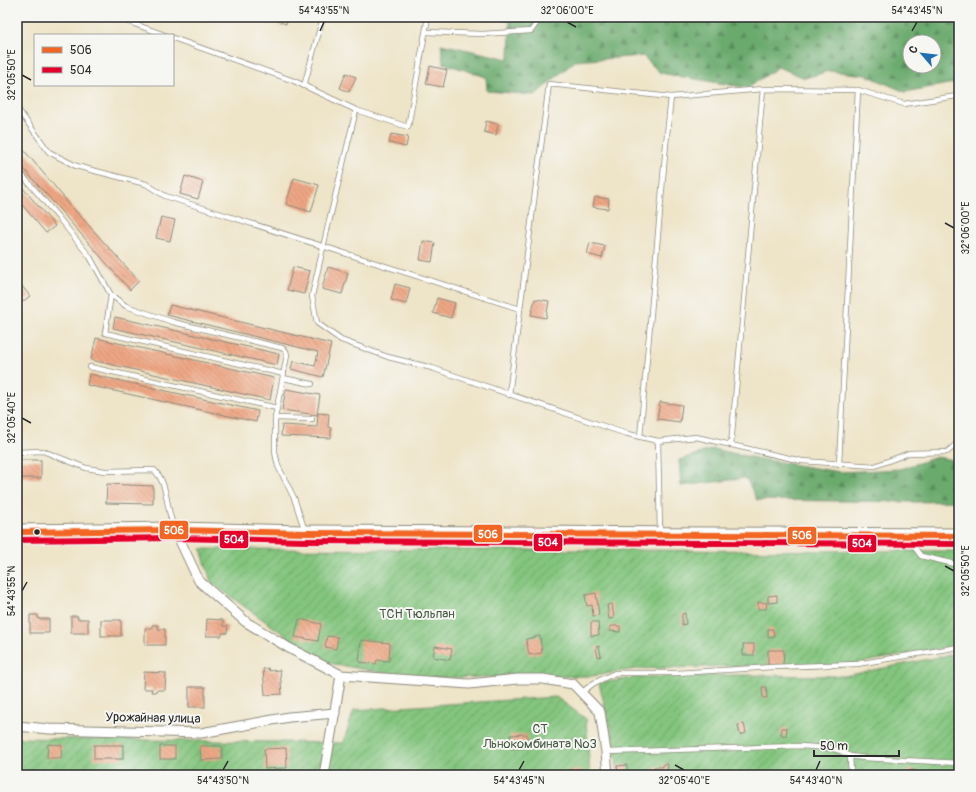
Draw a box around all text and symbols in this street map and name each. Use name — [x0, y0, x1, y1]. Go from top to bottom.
text: 54°43'55"N — [299, 5, 350, 17]
text: 32°06'00"E — [540, 5, 594, 17]
text: 54°43'45"N — [892, 5, 943, 17]
legend — [34, 34, 174, 86]
north arrow — [902, 34, 942, 74]
text: 506 — [70, 43, 92, 58]
text: С — [906, 43, 921, 56]
text: 32°05'50"E — [6, 49, 18, 101]
text: 504 — [70, 63, 92, 78]
text: 32°06'00"E — [960, 201, 972, 255]
text: 32°05'40"E — [6, 392, 18, 444]
line badge: 506 — [159, 520, 189, 540]
text: 506 — [164, 524, 185, 537]
line badge: 506 — [473, 524, 503, 543]
line badge: 506 — [787, 526, 817, 545]
unlabelled marker — [32, 527, 42, 537]
text: 506 — [478, 528, 499, 541]
text: 506 — [792, 529, 813, 542]
line badge: 504 — [219, 530, 249, 549]
text: 504 — [224, 533, 245, 546]
line badge: 504 — [533, 533, 563, 552]
line badge: 504 — [847, 534, 877, 553]
text: 504 — [538, 536, 559, 549]
text: 504 — [852, 537, 873, 550]
text: 32°05'50"E — [960, 545, 972, 597]
text: 54°43'55"N — [6, 565, 18, 616]
park label: ТСН Тюльпан — [379, 606, 455, 622]
street label: Урожайная улица — [105, 709, 201, 727]
park label: СТ Льнокомбината №3 — [482, 721, 597, 752]
scale bar — [814, 732, 899, 758]
text: 50 m — [820, 739, 848, 754]
text: 54°43'50"N — [197, 775, 249, 787]
text: 54°43'45"N — [494, 775, 545, 787]
text: 32°05'40"E — [658, 775, 710, 787]
text: 54°43'40"N — [790, 775, 842, 787]

